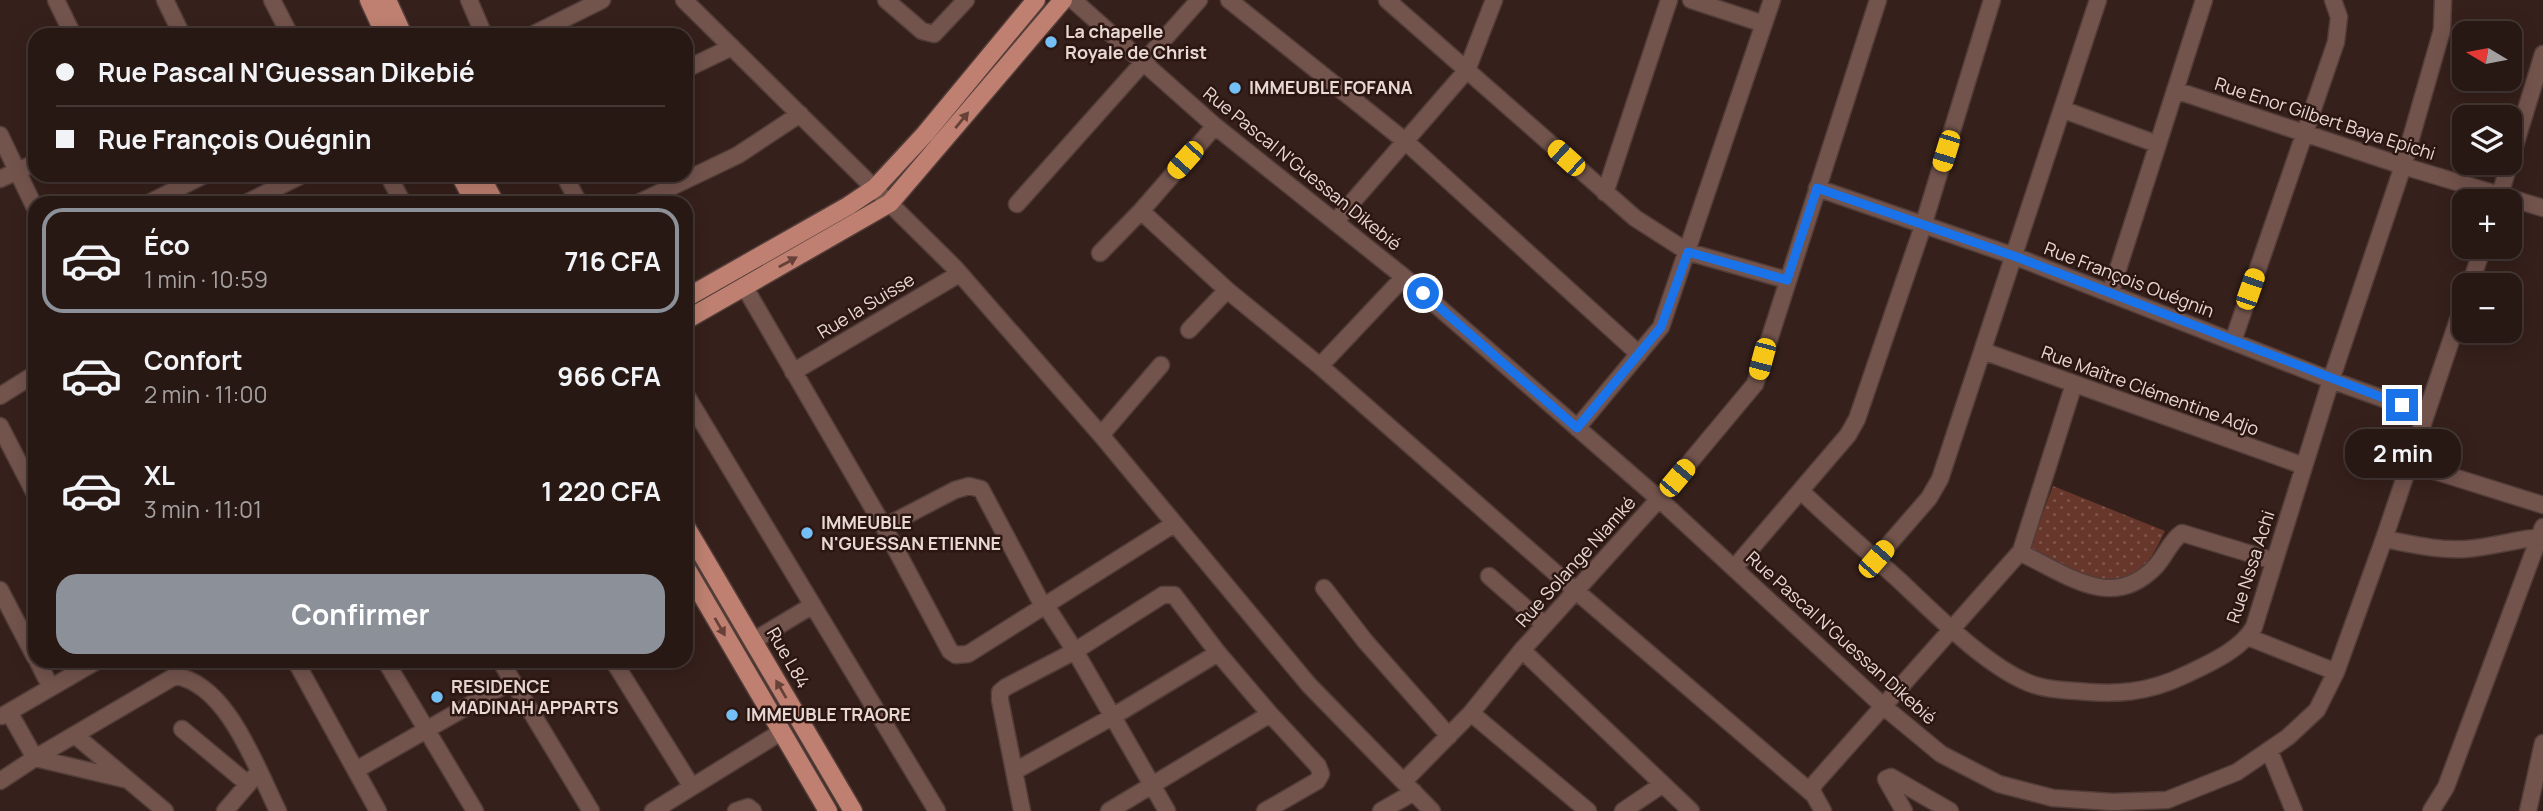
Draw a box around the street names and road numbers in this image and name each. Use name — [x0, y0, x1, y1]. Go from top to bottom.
street label: Rue Enor Gilbert Baya Epichi — [2212, 71, 2439, 165]
street label: Rue Pascal N'Guessan Dikebié — [1199, 81, 1407, 256]
street label: Rue François Ouégnin — [2041, 236, 2218, 323]
street label: Rue la Suisse — [812, 267, 919, 344]
street label: Rue Maître Clémentine Adjo — [2038, 339, 2263, 441]
street label: Rue Solange Niamké — [1510, 491, 1641, 632]
street label: Rue Nssa Achi — [2221, 507, 2280, 626]
street label: Rue Pascal N'Guessan Dikebié — [1742, 545, 1942, 729]
street label: Rue L84 — [762, 623, 816, 692]

